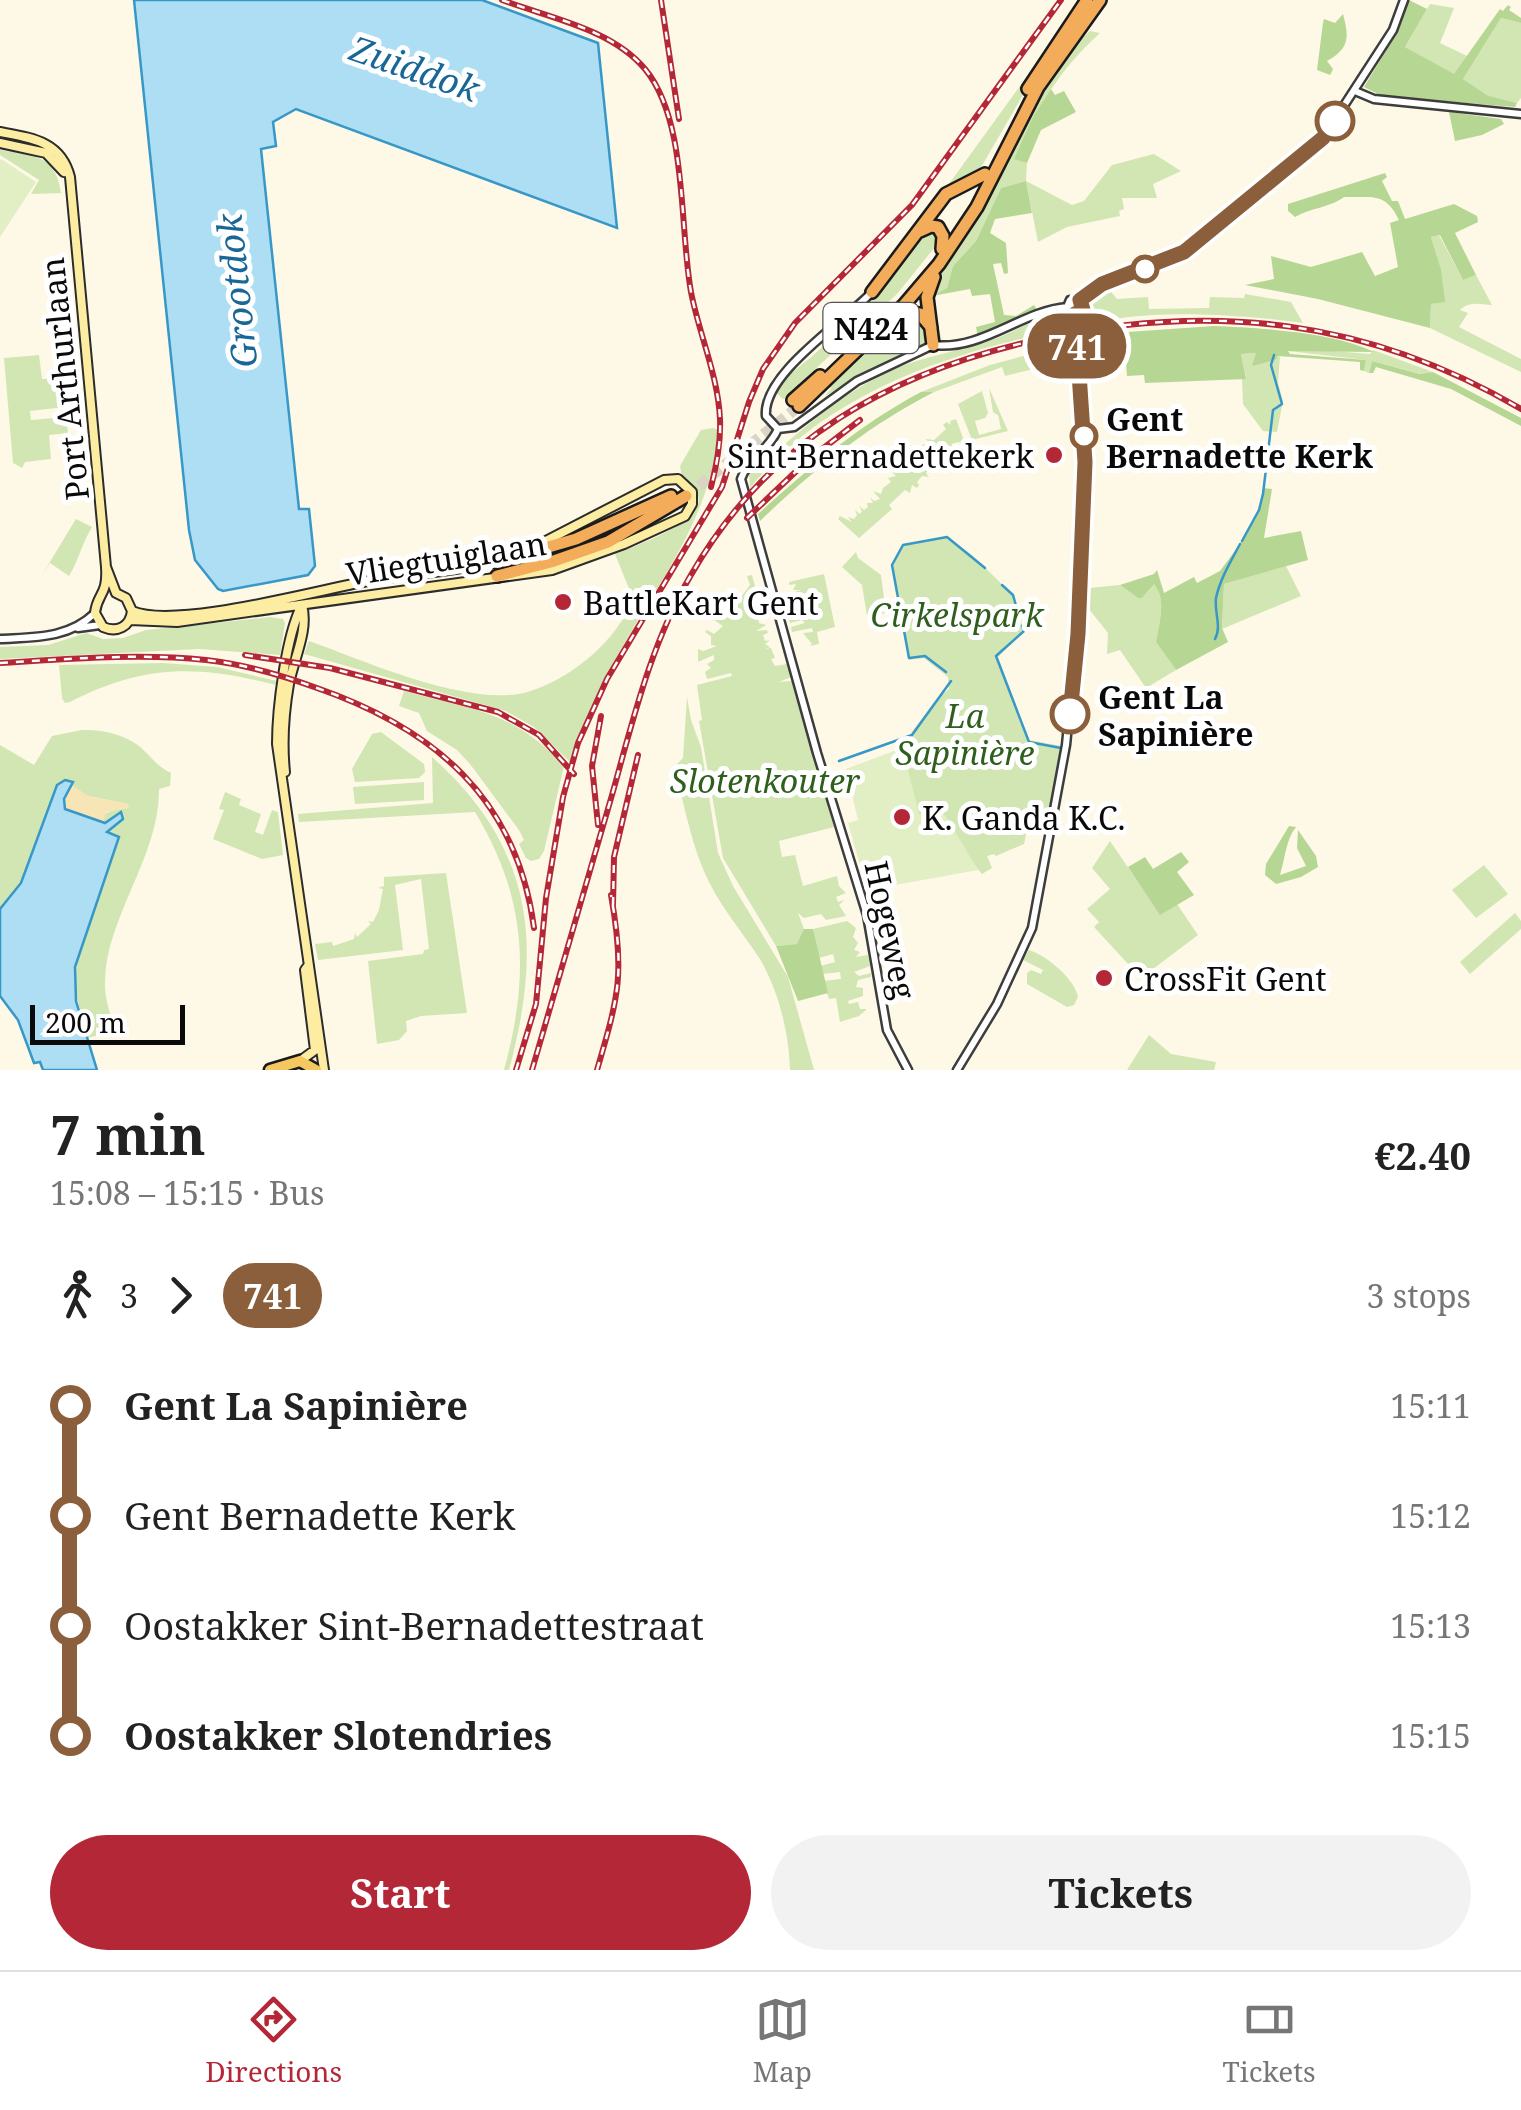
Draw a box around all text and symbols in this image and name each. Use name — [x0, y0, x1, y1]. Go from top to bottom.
water label: Zuiddok — [343, 24, 487, 112]
unlabelled marker — [1316, 102, 1354, 140]
water label: Grootdok — [204, 211, 267, 370]
street label: Port Arthurlaan — [30, 256, 98, 502]
unlabelled marker — [1132, 256, 1158, 282]
road number: N424 — [824, 303, 918, 353]
line badge: 741 — [1020, 314, 1134, 378]
text: 741 — [1047, 323, 1107, 370]
place label: Gent Bernadette Kerk — [1106, 397, 1374, 477]
marker: Gent Bernadette Kerk — [1071, 423, 1097, 449]
place label: Sint-Bernadettekerk — [727, 434, 1034, 477]
marker: Sint-Bernadettekerk — [1043, 444, 1065, 466]
street label: Vliegtuiglaan — [343, 521, 549, 595]
place label: BattleKart Gent — [583, 581, 818, 624]
marker: BattleKart Gent — [552, 591, 574, 613]
park label: Cirkelspark — [871, 593, 1045, 636]
place label: Gent La Sapinière — [1098, 675, 1254, 755]
park label: La Sapinière — [896, 694, 1035, 774]
marker: Gent La Sapinière — [1051, 695, 1089, 733]
park label: Slotenkouter — [670, 759, 861, 802]
place label: K. Ganda K.C. — [922, 796, 1126, 839]
marker: K. Ganda K.C. — [891, 806, 913, 828]
street label: Hogeweg — [855, 857, 927, 1003]
place label: CrossFit Gent — [1124, 957, 1327, 1000]
marker: CrossFit Gent — [1093, 967, 1115, 989]
scale bar — [30, 1000, 185, 1044]
text: 200 m — [45, 1003, 126, 1041]
text: 7 min — [50, 1096, 206, 1171]
text: €2.40 — [1374, 1129, 1471, 1181]
text: 15:08 – 15:15 · Bus — [50, 1171, 324, 1214]
icon: walk — [50, 1268, 105, 1323]
icon: forward — [153, 1268, 208, 1323]
text: 741 — [243, 1272, 302, 1319]
text: 3 — [120, 1274, 138, 1317]
text: 3 stops — [1367, 1274, 1471, 1317]
text: Gent La Sapinière — [124, 1379, 468, 1431]
text: 15:11 — [1390, 1384, 1471, 1427]
text: Gent Bernadette Kerk — [124, 1489, 515, 1541]
text: 15:12 — [1390, 1494, 1471, 1537]
text: Oostakker Sint-Bernadettestraat — [124, 1599, 704, 1651]
text: 15:13 — [1390, 1604, 1471, 1647]
text: Oostakker Slotendries — [124, 1709, 552, 1761]
text: 15:15 — [1390, 1714, 1471, 1757]
button: Start — [50, 1835, 751, 1950]
button: Tickets — [771, 1835, 1471, 1950]
tab: Directions — [205, 1992, 342, 2090]
tab: Map — [753, 1992, 812, 2090]
tab: Tickets — [1223, 1992, 1316, 2090]

